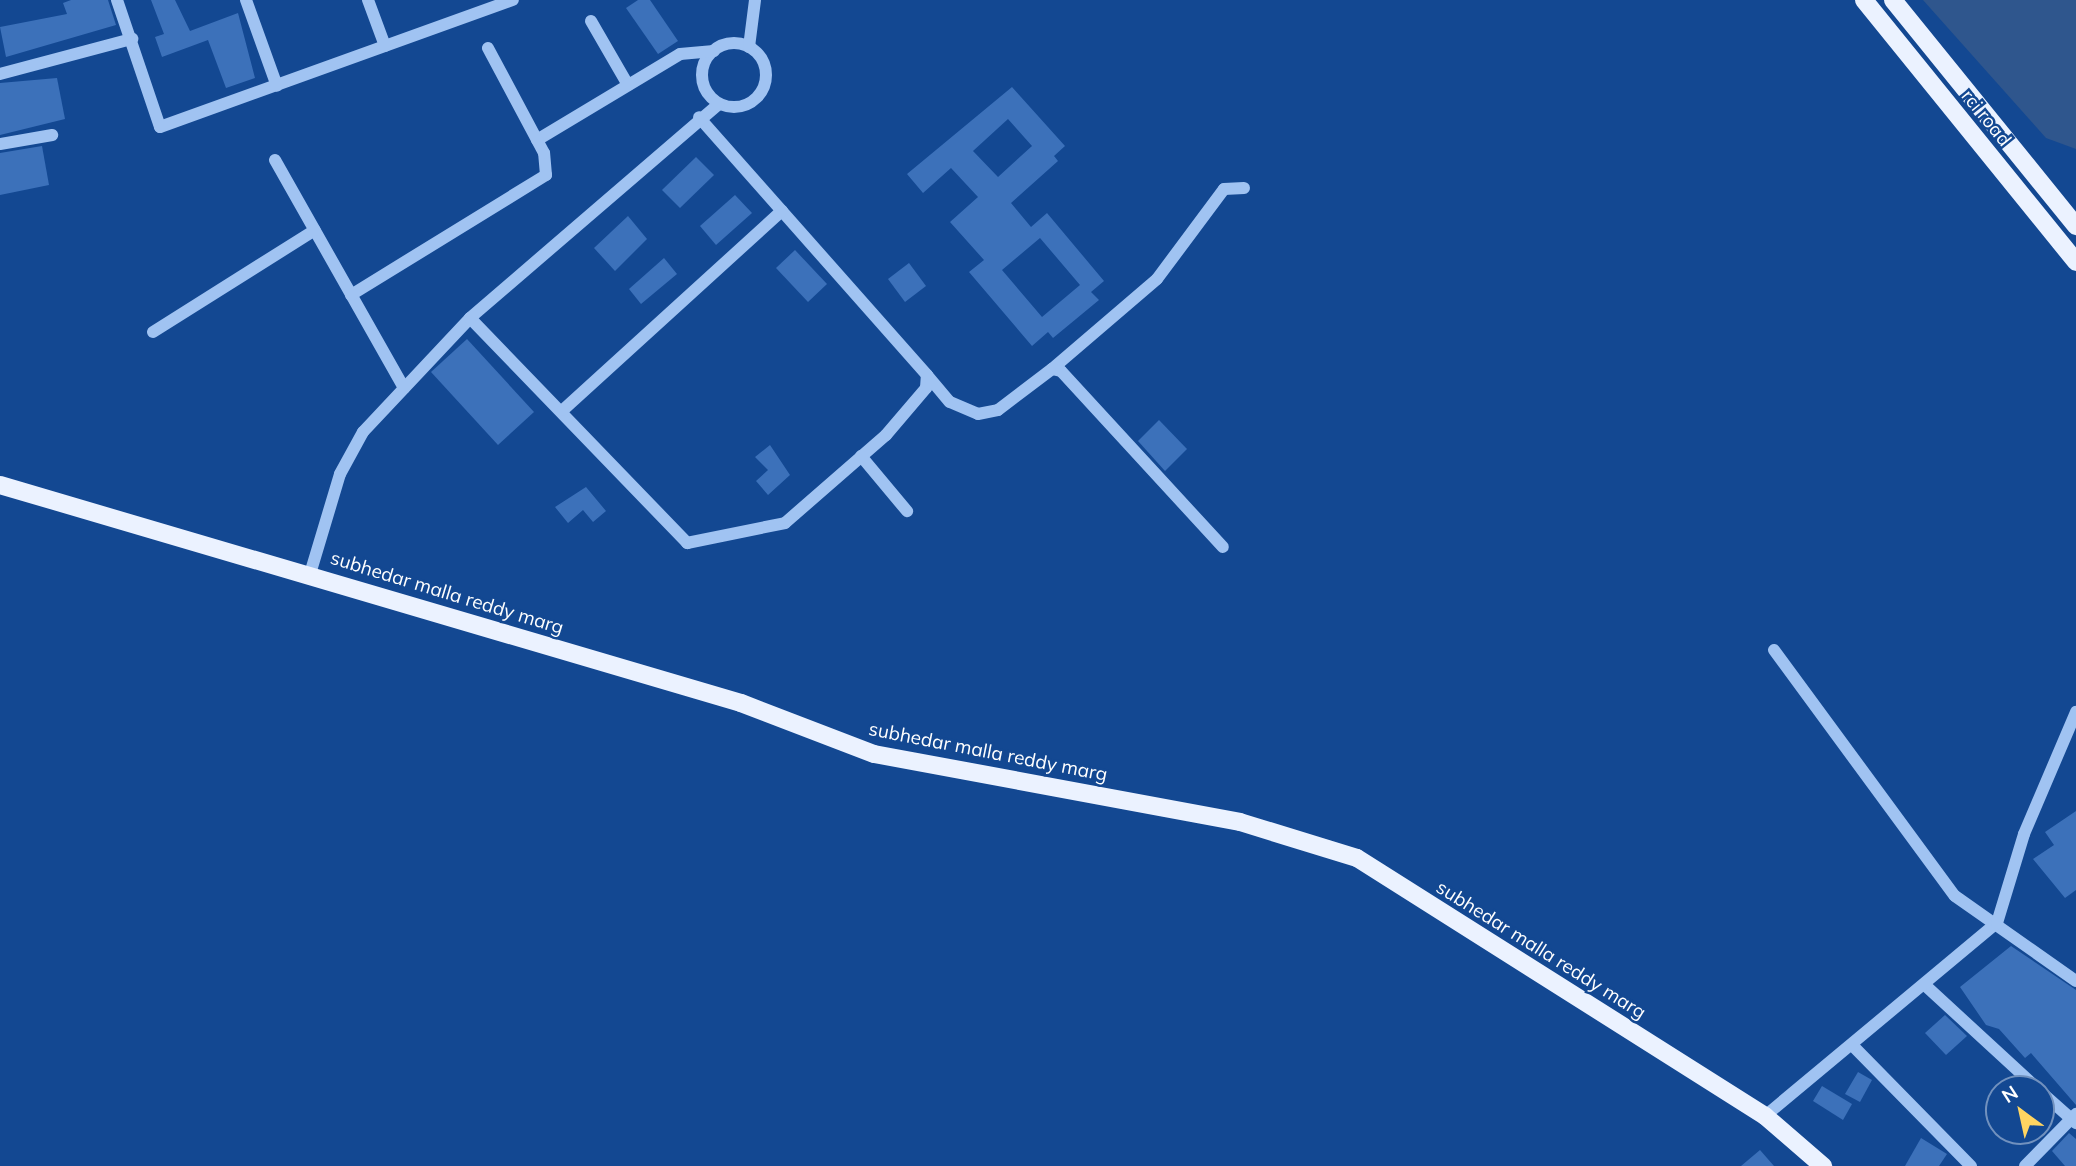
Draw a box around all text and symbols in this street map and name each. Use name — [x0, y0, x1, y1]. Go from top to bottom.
street label: rci road — [1956, 85, 2016, 151]
street label: subhedar malla reddy marg — [328, 547, 566, 639]
street label: subhedar malla reddy marg — [867, 718, 1109, 786]
street label: subhedar malla reddy marg — [1432, 876, 1650, 1024]
north arrow — [1985, 1075, 2055, 1145]
text: N — [1997, 1080, 2022, 1108]

